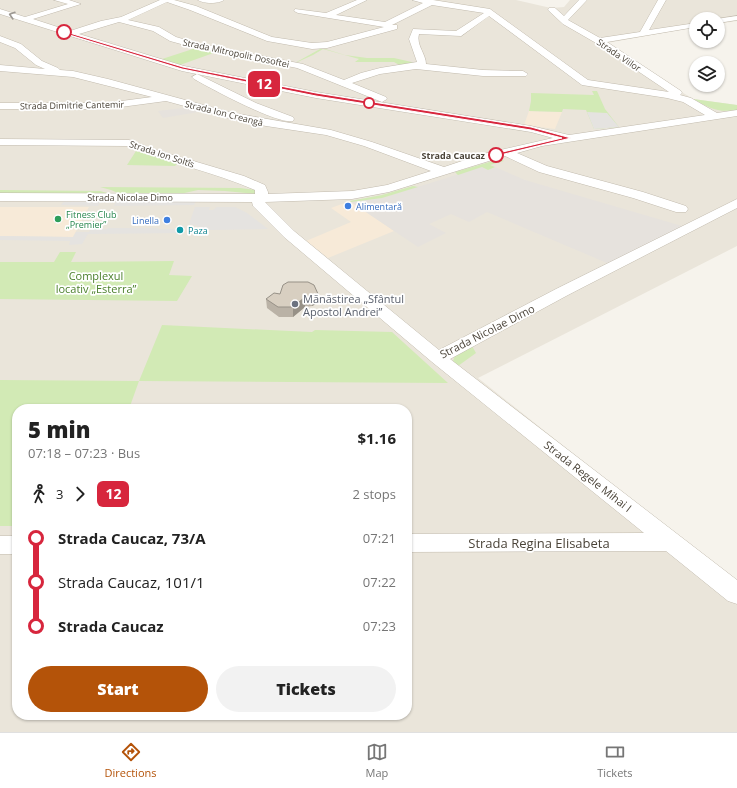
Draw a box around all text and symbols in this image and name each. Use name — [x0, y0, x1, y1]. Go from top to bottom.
one-way arrow — [9, 11, 16, 20]
map controls — [689, 12, 725, 92]
button: locate — [689, 12, 725, 48]
unlabelled marker — [56, 24, 72, 40]
street label: Strada Mitropolit Dosoftei — [182, 35, 290, 71]
street label: Strada Viilor — [594, 35, 644, 75]
button: layers — [689, 56, 725, 92]
line badge: 12 — [246, 71, 282, 97]
text: 12 — [256, 74, 272, 93]
street label: Strada Ion Creangă — [183, 97, 265, 129]
unlabelled marker — [363, 97, 375, 109]
street label: Strada Dimitrie Cantemir — [20, 98, 125, 112]
street label: Strada Ion Soltîs — [128, 137, 196, 171]
marker: Strada Caucaz — [488, 147, 504, 163]
place label: Strada Caucaz — [422, 149, 486, 162]
street label: Strada Nicolae Dimo — [87, 191, 173, 204]
place label: Alimentară — [356, 200, 402, 213]
marker: Alimentară — [343, 201, 353, 211]
place label: Fitness Club „Premier” — [66, 208, 117, 231]
marker: Fitness Club „Premier” — [53, 214, 63, 224]
place label: Linella — [132, 214, 159, 227]
marker: Linella — [162, 215, 172, 225]
place label: Paza — [188, 224, 208, 237]
marker: Paza — [175, 225, 185, 235]
park label: Complexul locativ „Esterra” — [56, 268, 137, 296]
place label: Mănăstirea „Sfântul Apostol Andrei” — [303, 291, 404, 319]
marker: Mănăstirea „Sfântul Apostol Andrei” — [290, 299, 300, 309]
street label: Strada Nicolae Dimo — [437, 300, 537, 361]
text: 5 min — [28, 414, 91, 444]
text: $1.16 — [357, 428, 396, 448]
street label: Strada Regele Mihai I — [541, 437, 635, 515]
text: 07:18 – 07:23 · Bus — [28, 444, 140, 462]
icon: walk — [28, 483, 50, 505]
icon: forward — [69, 483, 91, 505]
text: 12 — [105, 484, 121, 503]
text: 3 — [56, 485, 63, 503]
text: 2 stops — [352, 485, 396, 503]
text: Strada Caucaz, 73/A — [58, 528, 206, 548]
text: 07:21 — [363, 529, 396, 547]
street label: Strada Regina Elisabeta — [468, 534, 610, 552]
text: Strada Caucaz, 101/1 — [58, 572, 205, 592]
text: 07:22 — [363, 573, 396, 591]
text: Strada Caucaz — [58, 616, 164, 636]
text: 07:23 — [363, 617, 396, 635]
button: Start — [28, 666, 208, 712]
button: Tickets — [216, 666, 396, 712]
tab: Directions — [105, 741, 157, 780]
tab: Map — [366, 741, 388, 780]
tab: Tickets — [597, 741, 633, 780]

